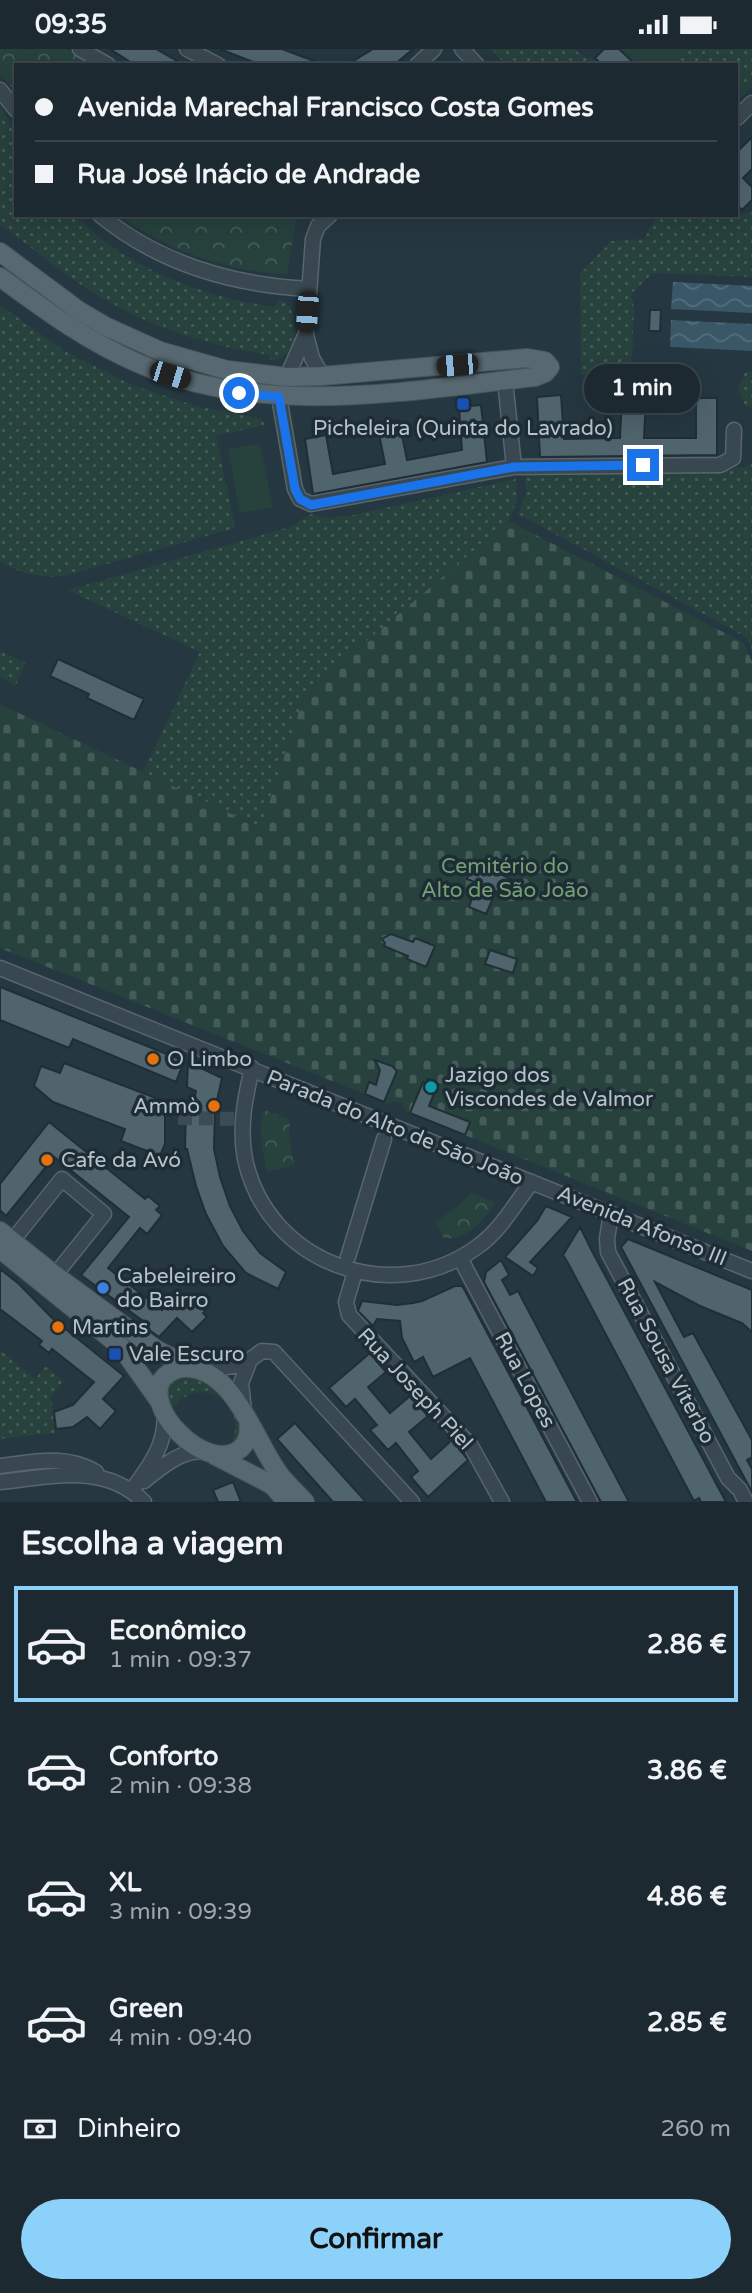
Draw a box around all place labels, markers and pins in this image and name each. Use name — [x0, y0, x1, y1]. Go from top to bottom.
marker: Picheleira (Quinta do Lavrado) — [455, 396, 471, 412]
place label: Picheleira (Quinta do Lavrado) — [313, 416, 613, 441]
place label: O Limbo — [167, 1047, 252, 1072]
marker: O Limbo — [145, 1051, 161, 1067]
place label: Jazigo dos Viscondes de Valmor — [445, 1063, 653, 1112]
marker: Jazigo dos Viscondes de Valmor — [423, 1079, 439, 1095]
place label: Ammò — [133, 1094, 200, 1119]
marker: Ammò — [206, 1098, 222, 1114]
place label: Cafe da Avó — [61, 1148, 181, 1173]
marker: Cafe da Avó — [39, 1152, 55, 1168]
place label: Cabeleireiro do Bairro — [117, 1264, 236, 1313]
marker: Cabeleireiro do Bairro — [95, 1280, 111, 1296]
place label: Martins — [72, 1315, 148, 1340]
marker: Martins — [50, 1319, 66, 1335]
place label: Vale Escuro — [129, 1342, 245, 1367]
marker: Vale Escuro — [107, 1346, 123, 1362]

